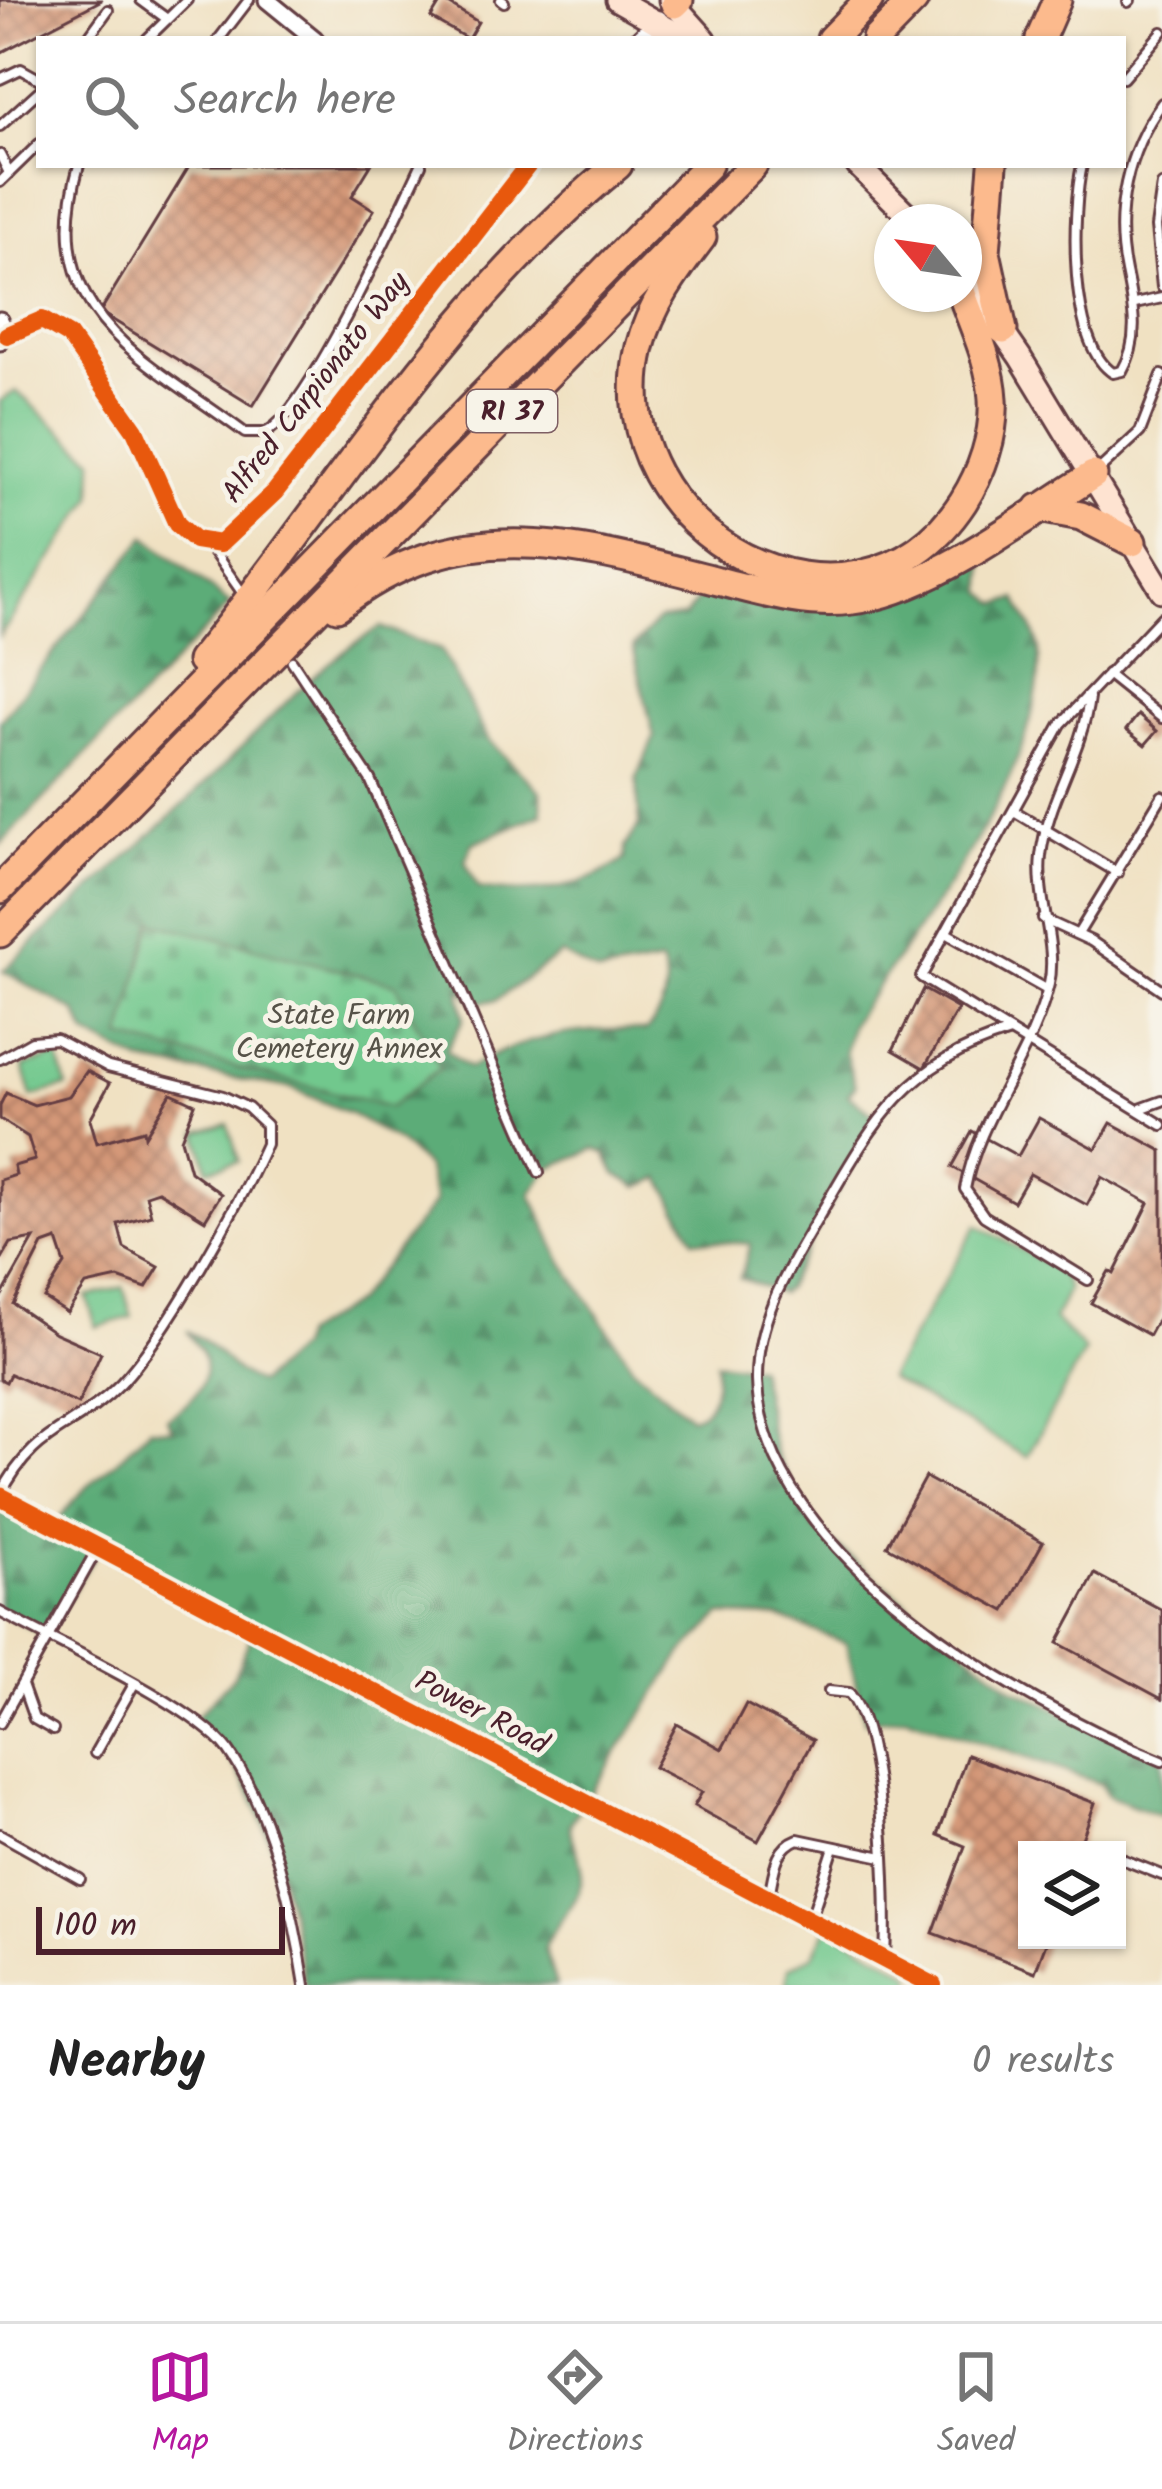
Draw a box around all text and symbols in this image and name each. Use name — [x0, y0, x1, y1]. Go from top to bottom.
search box — [36, 36, 1126, 168]
text: Search here — [174, 66, 396, 138]
icon: search — [78, 69, 144, 135]
north arrow — [874, 204, 982, 312]
street label: Alfred Carpionato Way — [210, 261, 423, 515]
road number: RI 37 — [467, 390, 557, 432]
park label: State Farm Cemetery Annex — [236, 992, 443, 1074]
street label: Power Road — [405, 1658, 558, 1770]
map controls — [1018, 1841, 1126, 1949]
button: layers — [1018, 1841, 1126, 1949]
scale bar — [36, 1901, 285, 1954]
text: 100 m — [54, 1901, 137, 1954]
text: Nearby — [48, 2023, 205, 2104]
text: 0 results — [972, 2032, 1114, 2094]
tab: Map — [147, 2344, 213, 2469]
tab: Directions — [506, 2344, 643, 2469]
tab: Saved — [937, 2344, 1015, 2469]

